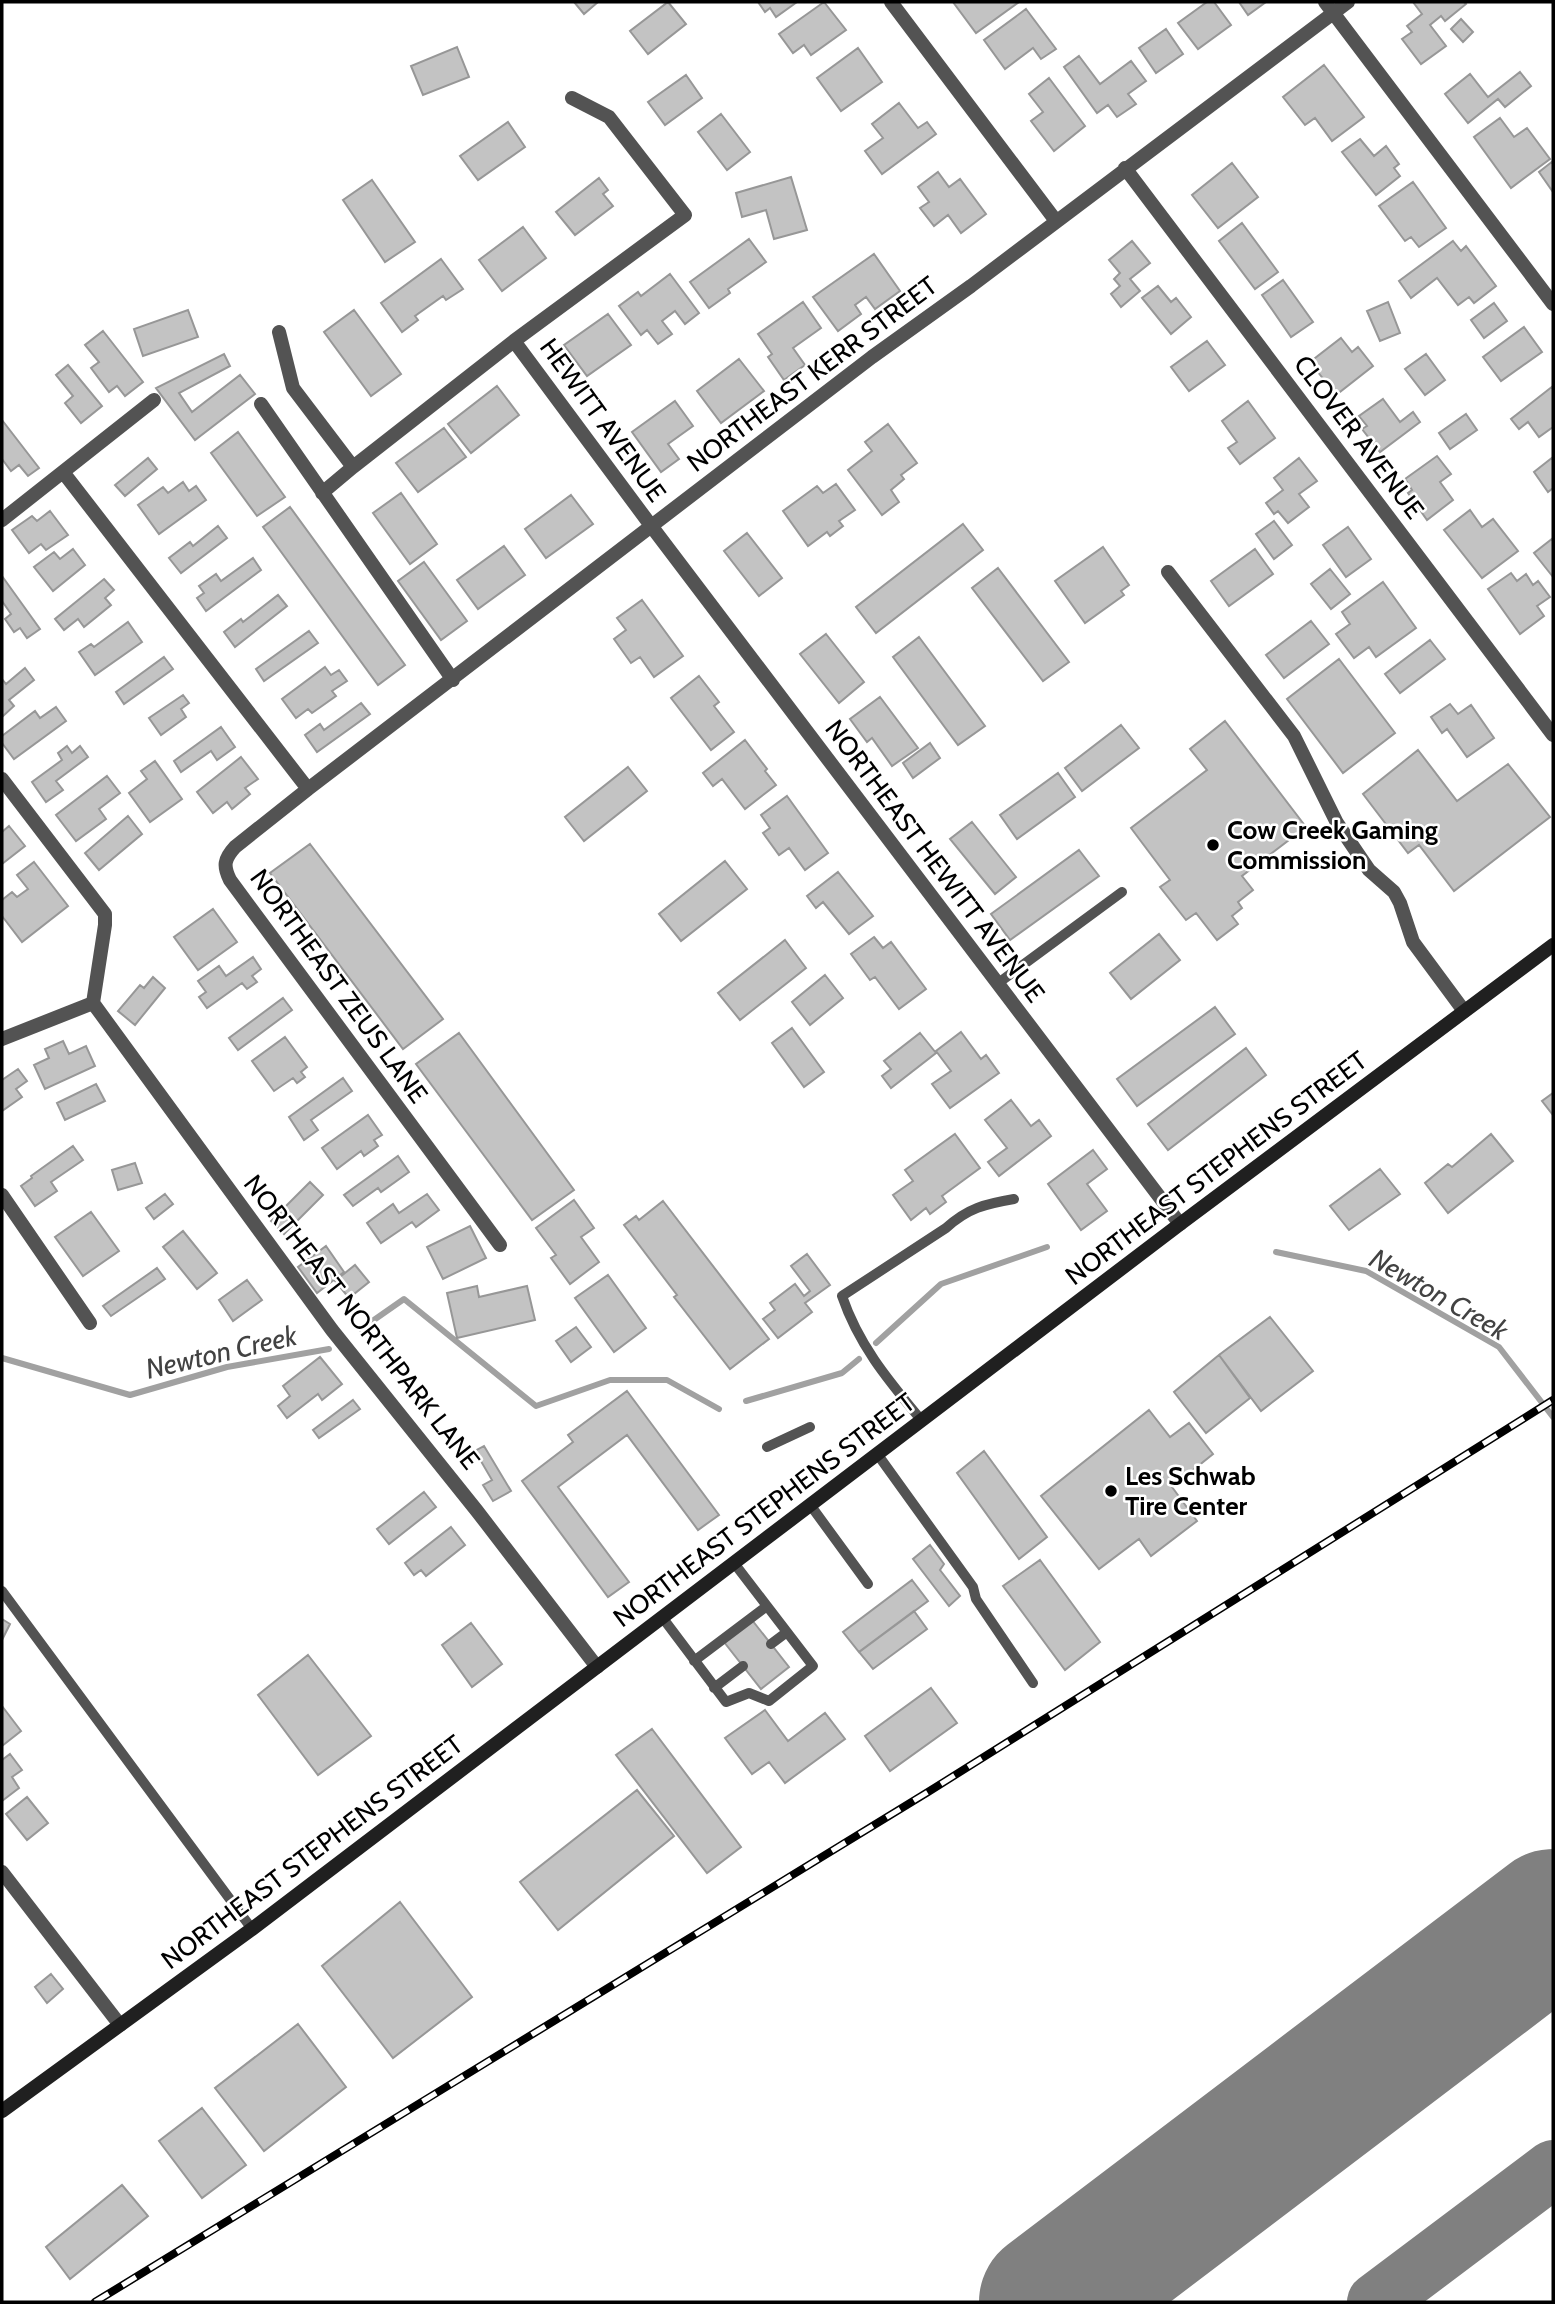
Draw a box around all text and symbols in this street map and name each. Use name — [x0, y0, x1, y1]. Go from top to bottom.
street label: NORTHEAST KERR STREET — [681, 269, 943, 479]
street label: HEWITT AVENUE — [533, 332, 673, 508]
street label: CLOVER AVENUE — [1287, 349, 1431, 525]
street label: NORTHEAST HEWITT AVENUE — [818, 713, 1052, 1009]
place label: Cow Creek Gaming Commission — [1227, 814, 1438, 876]
marker: Cow Creek Gaming Commission — [1205, 837, 1221, 853]
street label: NORTHEAST ZEUS LANE — [243, 863, 435, 1109]
street label: NORTHEAST STEPHENS STREET — [1059, 1044, 1373, 1292]
street label: NORTHEAST NORTHPARK LANE — [237, 1168, 487, 1476]
water label: Newton Creek — [1364, 1241, 1515, 1348]
water label: Newton Creek — [142, 1318, 301, 1386]
street label: NORTHEAST STEPHENS STREET — [607, 1386, 921, 1634]
place label: Les Schwab Tire Center — [1125, 1460, 1256, 1522]
marker: Les Schwab Tire Center — [1103, 1483, 1119, 1499]
street label: NORTHEAST STEPHENS STREET — [155, 1728, 469, 1976]

